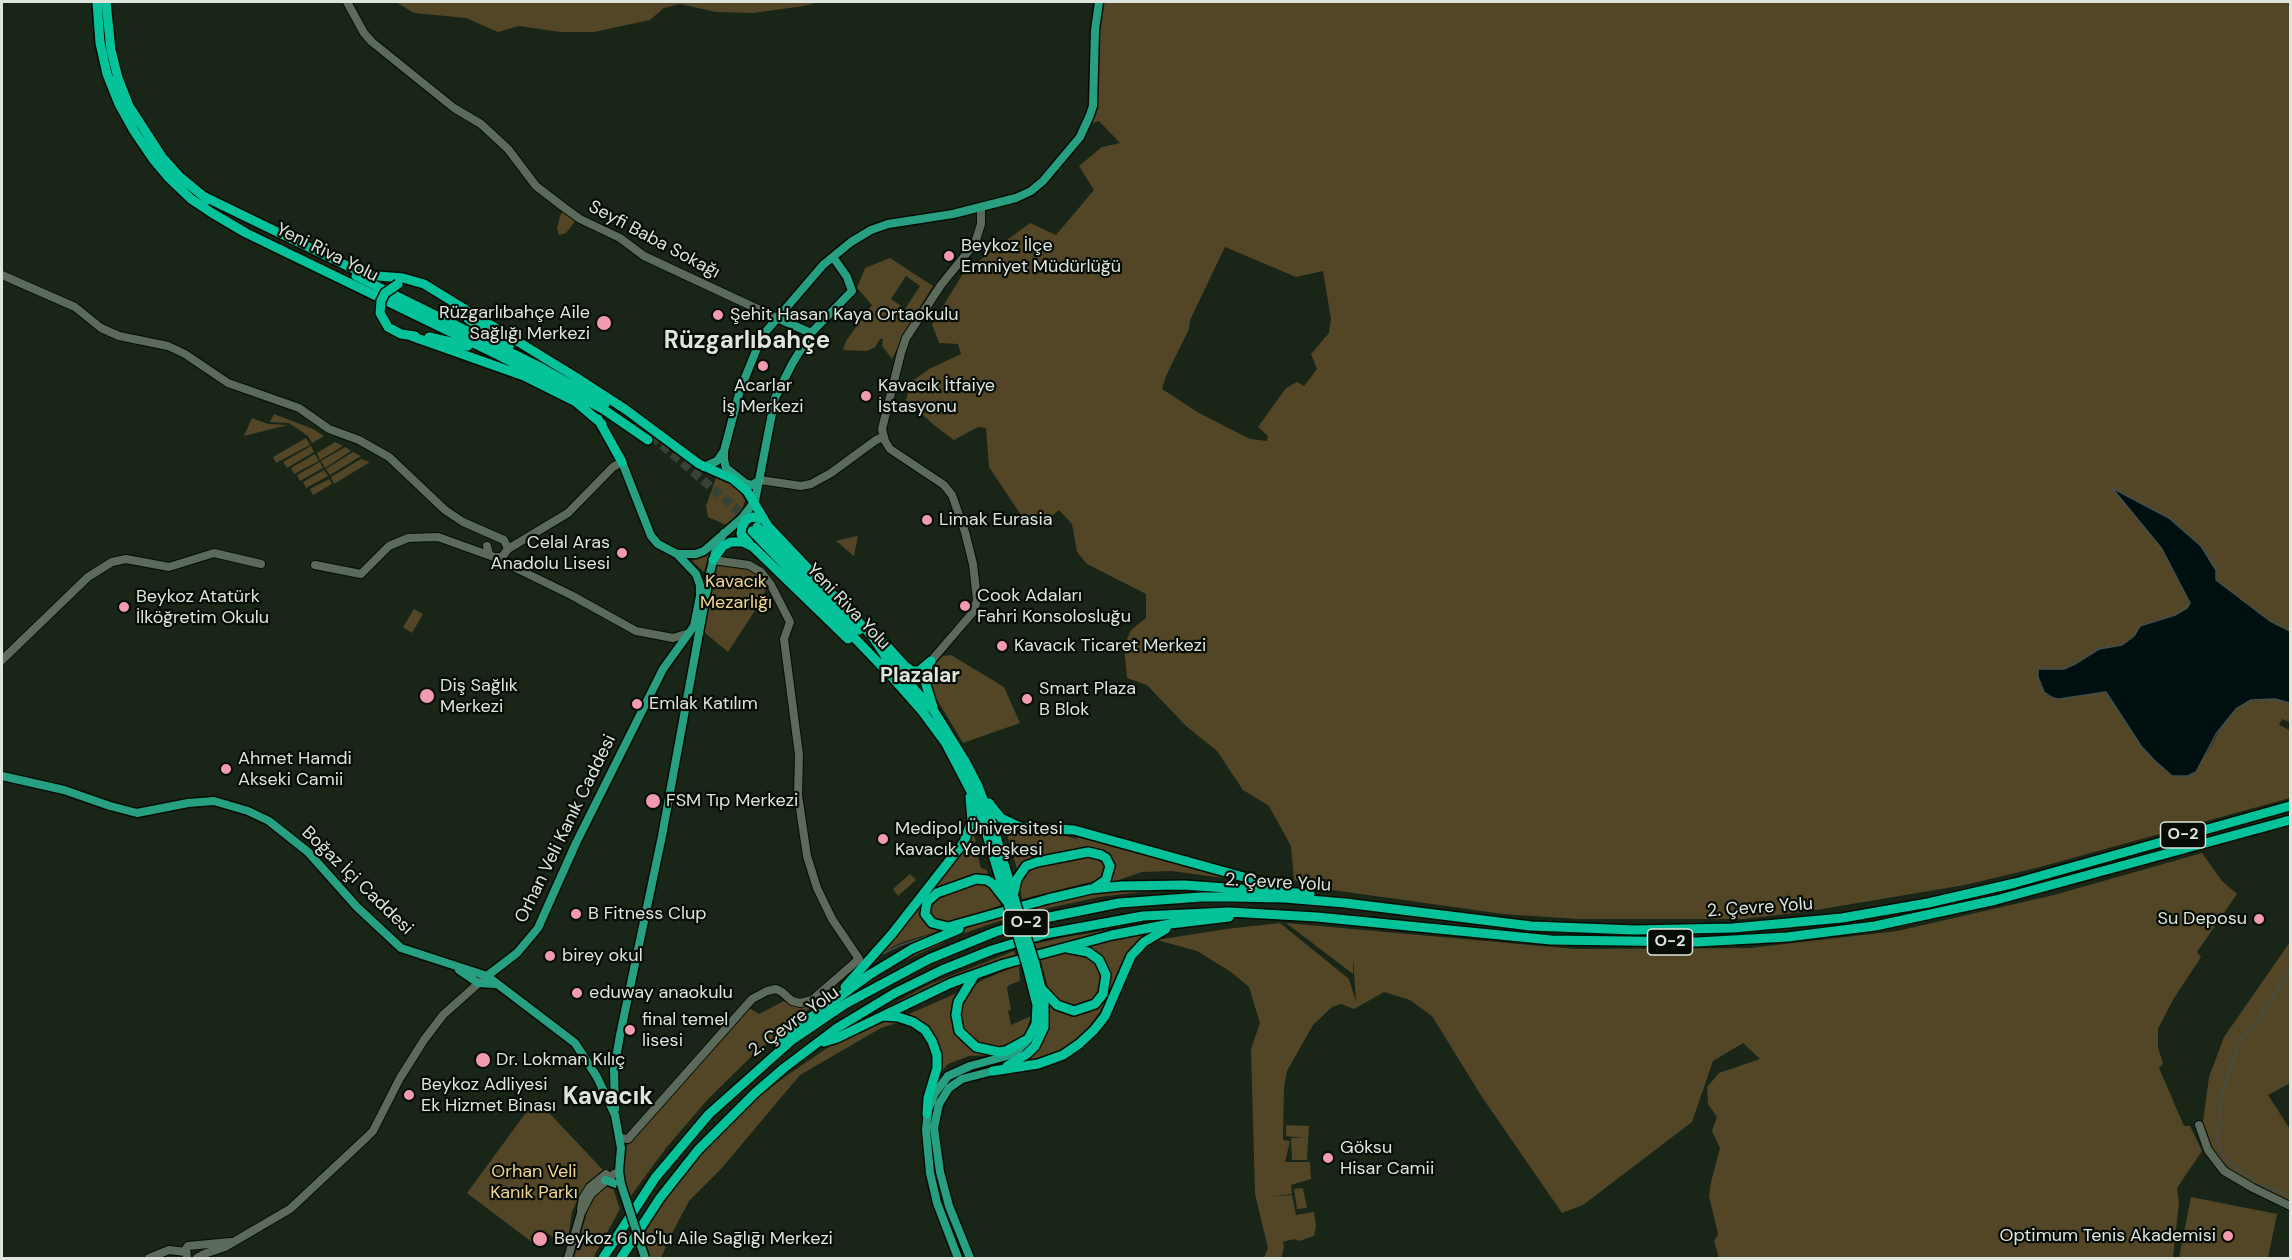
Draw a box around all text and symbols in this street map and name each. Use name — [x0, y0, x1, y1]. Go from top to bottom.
street label: Seyfi Baba Sokağı — [585, 196, 723, 284]
street label: Yeni Riva Yolu — [272, 219, 382, 287]
place label: Beykoz İlçe Emniyet Müdürlüğü — [961, 235, 1121, 278]
marker: Beykoz İlçe Emniyet Müdürlüğü — [942, 249, 956, 263]
place label: Rüzgarlıbahçe Aile Sağlığı Merkezi — [439, 302, 590, 344]
place label: Şehit Hasan Kaya Ortaokulu — [730, 304, 959, 326]
marker: Şehit Hasan Kaya Ortaokulu — [711, 308, 725, 322]
marker: Rüzgarlıbahçe Aile Sağlığı Merkezi — [595, 314, 613, 332]
district label: Rüzgarlıbahçe — [664, 328, 830, 356]
marker: Acarlar İş Merkezi — [756, 359, 770, 373]
place label: Acarlar İş Merkezi — [722, 375, 804, 418]
place label: Kavacık İtfaiye İstasyonu — [878, 375, 995, 418]
marker: Kavacık İtfaiye İstasyonu — [859, 389, 873, 403]
place label: Limak Eurasia — [939, 509, 1053, 531]
marker: Limak Eurasia — [920, 513, 934, 527]
place label: Celal Aras Anadolu Lisesi — [490, 532, 610, 574]
marker: Celal Aras Anadolu Lisesi — [615, 546, 629, 560]
street label: Yeni Riva Yolu — [802, 560, 894, 654]
park label: Kavacık Mezarlığı — [700, 571, 772, 614]
place label: Cook Adaları Fahri Konsolosluğu — [977, 585, 1131, 628]
place label: Beykoz Atatürk İlköğretim Okulu — [136, 586, 269, 628]
marker: Cook Adaları Fahri Konsolosluğu — [958, 599, 972, 613]
marker: Beykoz Atatürk İlköğretim Okulu — [117, 600, 131, 614]
place label: Kavacık Ticaret Merkezi — [1014, 635, 1206, 657]
marker: Kavacık Ticaret Merkezi — [995, 639, 1009, 653]
district label: Plazalar — [880, 663, 960, 689]
place label: Diş Sağlık Merkezi — [440, 675, 518, 718]
place label: Smart Plaza B Blok — [1039, 678, 1136, 720]
marker: Diş Sağlık Merkezi — [418, 687, 436, 705]
marker: Smart Plaza B Blok — [1020, 692, 1034, 706]
place label: Emlak Katılım — [649, 693, 758, 715]
marker: Emlak Katılım — [630, 697, 644, 711]
street label: Orhan Veli Kanık Caddesi — [511, 731, 621, 927]
place label: Ahmet Hamdi Akseki Camii — [238, 748, 352, 790]
marker: Ahmet Hamdi Akseki Camii — [219, 762, 233, 776]
place label: FSM Tıp Merkezi — [666, 790, 798, 812]
marker: FSM Tıp Merkezi — [644, 792, 662, 810]
place label: Medipol Üniversitesi Kavacık Yerleşkesi — [895, 818, 1063, 860]
street label: Boğaz İçi Caddesi — [297, 822, 417, 940]
road number: O-2 — [2160, 822, 2206, 848]
marker: Medipol Üniversitesi Kavacık Yerleşkesi — [876, 832, 890, 846]
street label: 2. Çevre Yolu — [1224, 869, 1332, 897]
street label: 2. Çevre Yolu — [1706, 894, 1814, 922]
place label: B Fitness Clup — [588, 903, 707, 925]
marker: B Fitness Clup — [569, 907, 583, 921]
place label: Su Deposu — [2158, 908, 2247, 930]
road number: O-2 — [1004, 910, 1048, 936]
marker: Su Deposu — [2252, 912, 2266, 926]
road number: O-2 — [1648, 929, 1692, 955]
place label: birey okul — [562, 945, 643, 967]
marker: birey okul — [543, 949, 557, 963]
place label: eduway anaokulu — [589, 982, 733, 1004]
street label: 2. Çevre Yolu — [745, 982, 843, 1062]
marker: eduway anaokulu — [570, 986, 584, 1000]
place label: final temel lisesi — [642, 1009, 728, 1052]
marker: final temel lisesi — [623, 1023, 637, 1037]
place label: Dr. Lokman Kılıç — [496, 1049, 625, 1071]
marker: Dr. Lokman Kılıç — [474, 1051, 492, 1069]
place label: Beykoz Adliyesi Ek Hizmet Binası — [421, 1074, 556, 1116]
district label: Kavacık — [563, 1084, 653, 1112]
marker: Beykoz Adliyesi Ek Hizmet Binası — [402, 1088, 416, 1102]
place label: Göksu Hisar Camii — [1340, 1137, 1434, 1180]
marker: Göksu Hisar Camii — [1321, 1151, 1335, 1165]
park label: Orhan Veli Kanık Parkı — [490, 1161, 578, 1204]
place label: Optimum Tenis Akademisi — [1999, 1225, 2216, 1247]
place label: Beykoz 6 No'lu Aile Saḡlıḡı Merkezi — [554, 1228, 833, 1250]
marker: Optimum Tenis Akademisi — [2221, 1229, 2235, 1243]
marker: Beykoz 6 No'lu Aile Saḡlıḡı Merkezi — [531, 1230, 549, 1248]

